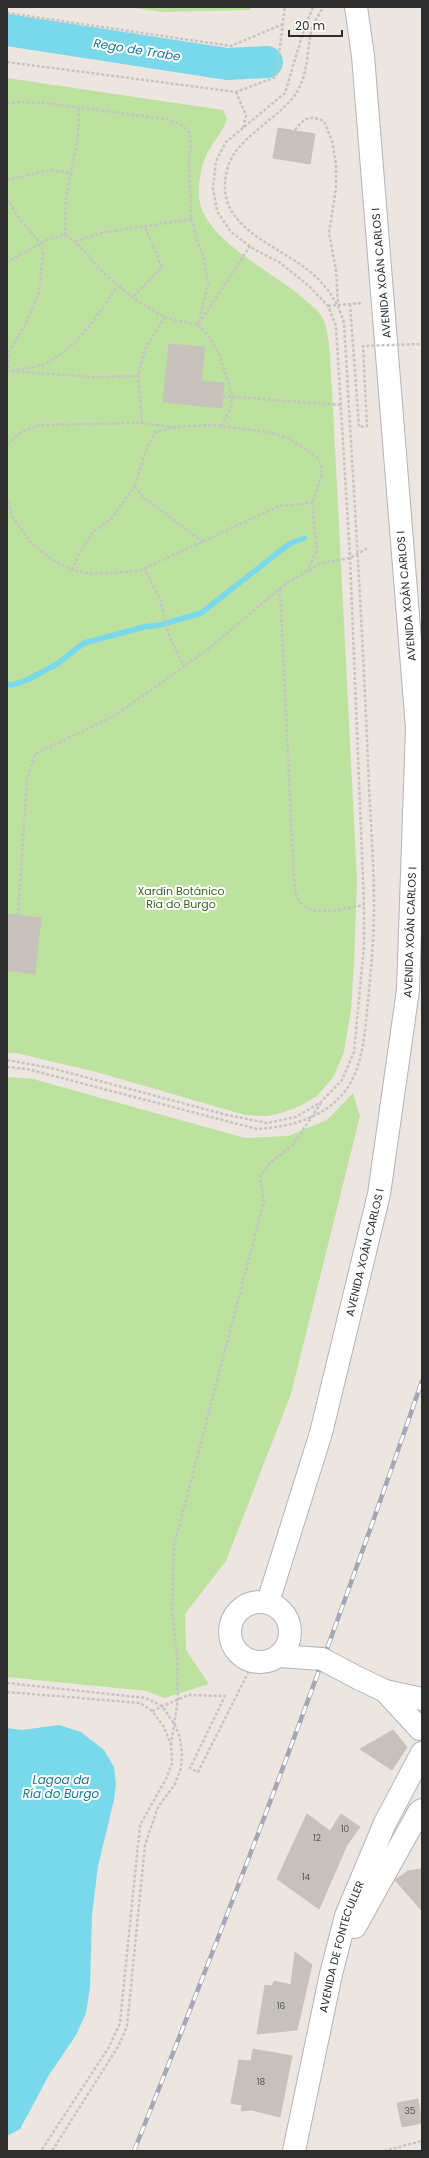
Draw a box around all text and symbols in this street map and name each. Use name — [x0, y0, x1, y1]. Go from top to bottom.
scale bar — [289, 12, 342, 38]
text: 20 m — [295, 17, 325, 34]
water label: Rego de Trabe — [92, 34, 182, 65]
street label: AVENIDA XOÁN CARLOS I — [367, 207, 395, 339]
street label: AVENIDA XOÁN CARLOS I — [392, 530, 420, 662]
street label: AVENIDA XOÁN CARLOS I — [399, 866, 420, 999]
park label: Xardín Botánico Ría do Burgo — [137, 883, 225, 912]
street label: AVENIDA XOÁN CARLOS I — [342, 1188, 388, 1318]
water label: Lagoa da Ría do Burgo — [23, 1771, 100, 1802]
house number: 10 — [341, 1823, 350, 1835]
house number: 12 — [313, 1832, 321, 1844]
house number: 14 — [302, 1871, 311, 1883]
street label: AVENIDA DE FONTECULLER — [315, 1878, 368, 2014]
house number: 16 — [277, 2000, 286, 2012]
house number: 18 — [257, 2076, 266, 2088]
house number: 35 — [405, 2105, 416, 2117]

